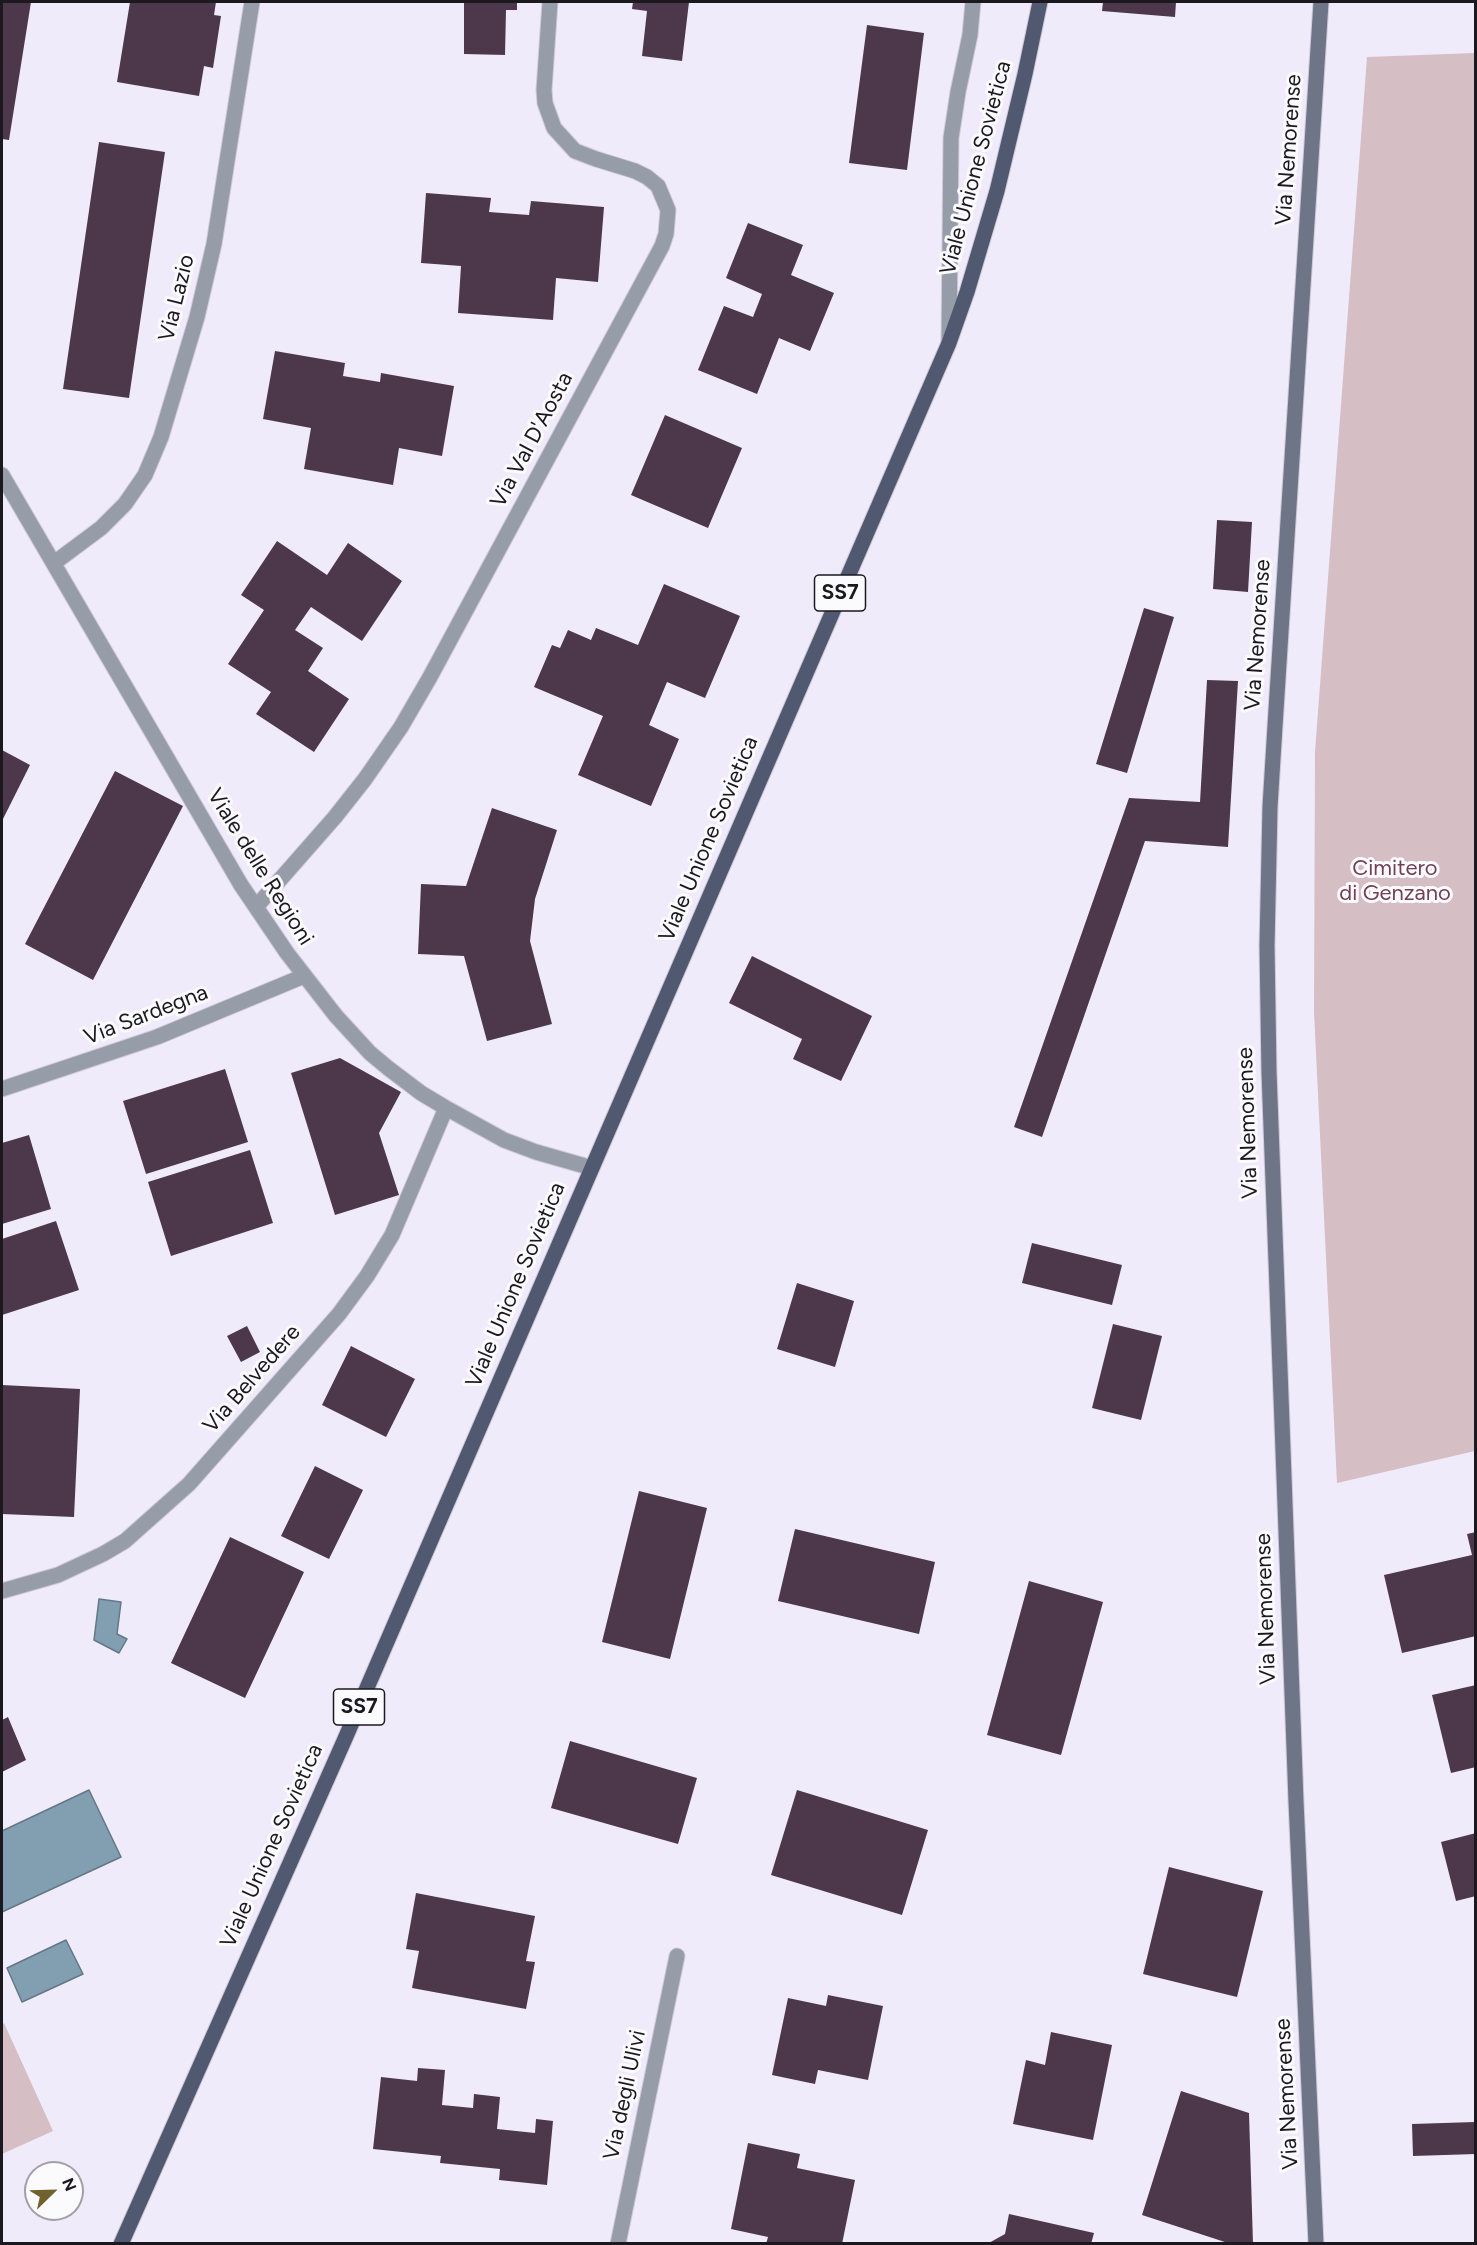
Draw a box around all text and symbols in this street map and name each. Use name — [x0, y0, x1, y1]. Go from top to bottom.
street label: Viale Unione Sovietica — [935, 58, 1017, 278]
street label: Via Nemorense — [1271, 74, 1307, 226]
street label: Via Lazio — [154, 252, 200, 344]
street label: Via Val D'Aosta — [485, 368, 579, 512]
street label: Via Nemorense — [1240, 559, 1276, 711]
road number: SS7 — [814, 575, 866, 611]
street label: Viale Unione Sovietica — [654, 732, 764, 946]
street label: Viale delle Regioni — [201, 784, 319, 950]
park label: Cimitero di Genzano — [1339, 856, 1451, 908]
street label: Via Sardegna — [80, 979, 212, 1051]
street label: Via Nemorense — [1232, 1047, 1264, 1199]
street label: Viale Unione Sovietica — [461, 1178, 571, 1392]
street label: Via Belvedere — [198, 1319, 306, 1439]
street label: Via Nemorense — [1250, 1533, 1282, 1685]
road number: SS7 — [334, 1689, 385, 1725]
street label: Viale Unione Sovietica — [215, 1740, 329, 1952]
street label: Via Nemorense — [1270, 2018, 1304, 2170]
street label: Via degli Ulivi — [598, 2028, 652, 2162]
north arrow — [24, 2161, 84, 2221]
text: N — [58, 2175, 80, 2194]

